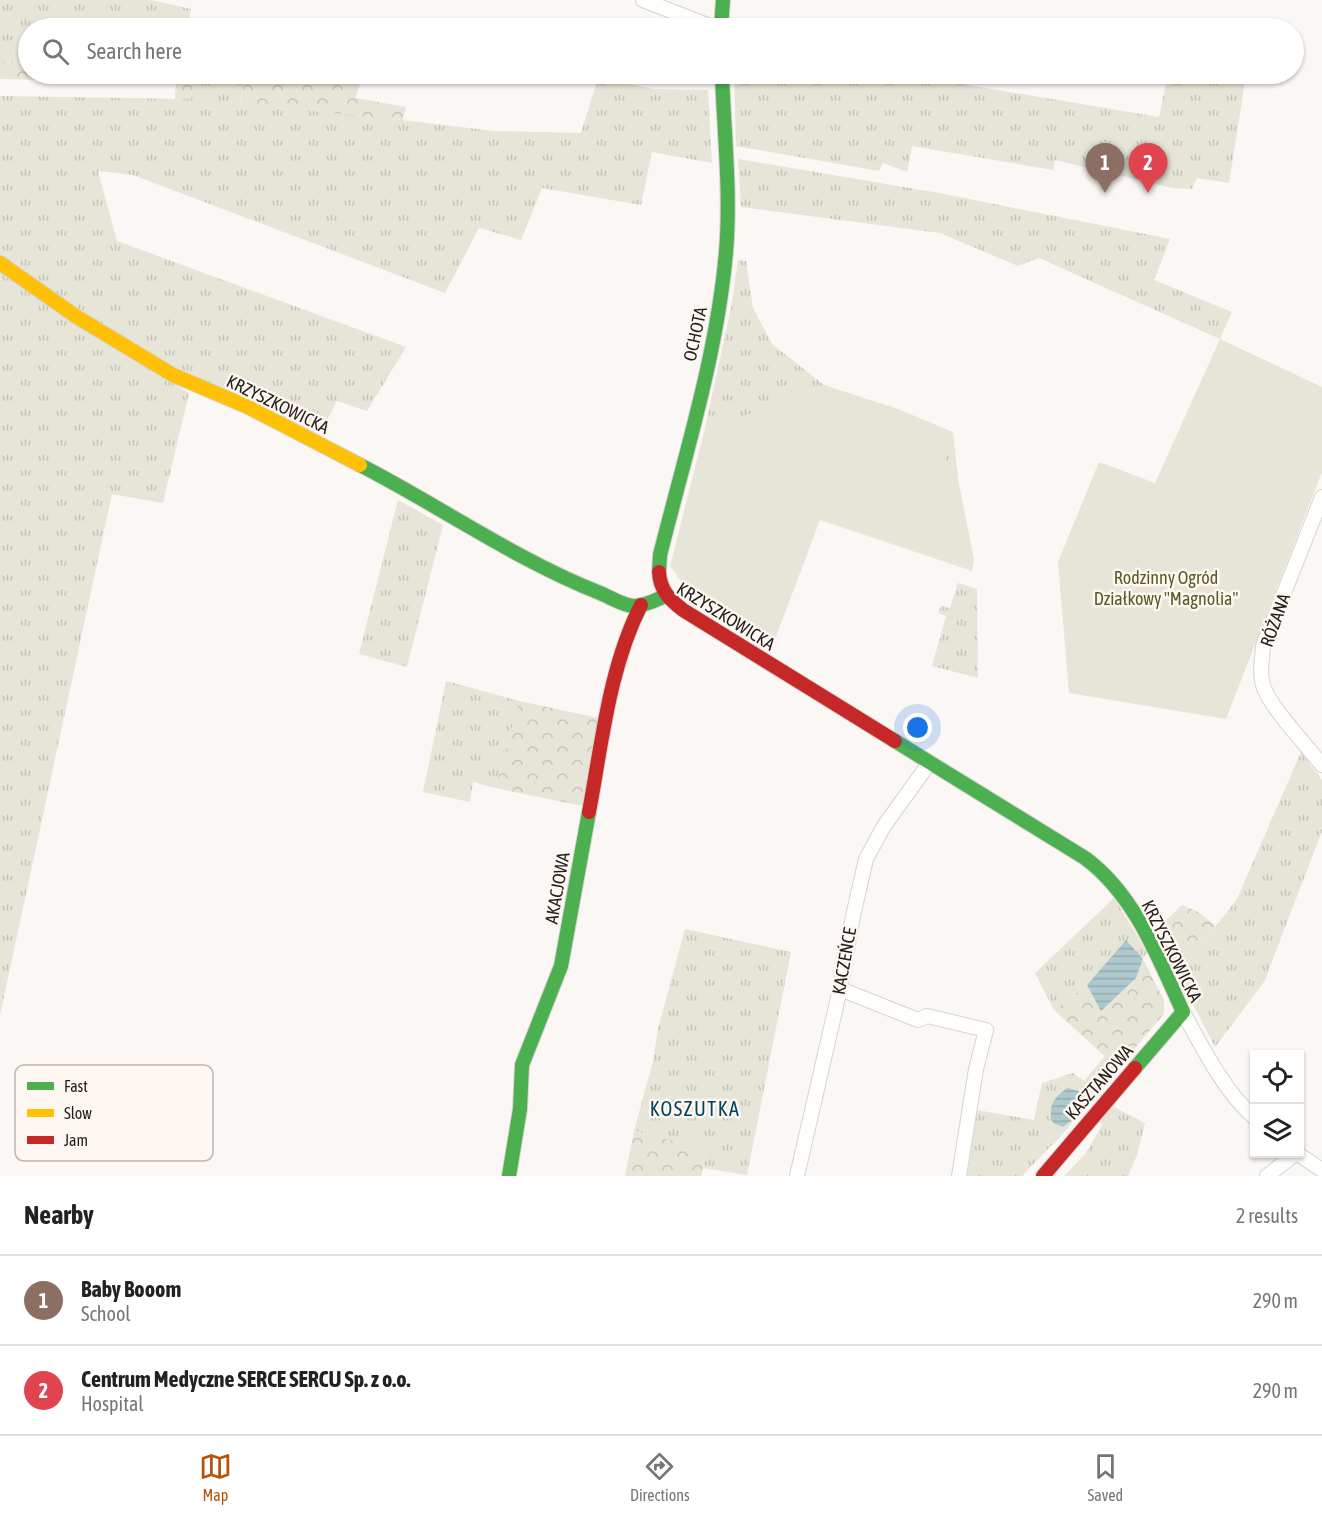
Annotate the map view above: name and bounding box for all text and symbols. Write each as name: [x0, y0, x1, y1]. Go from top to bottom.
search box: [18, 18, 1304, 84]
icon: search: [39, 35, 72, 68]
text: Search here: [87, 38, 182, 64]
pin: 1: [1086, 144, 1124, 193]
pin: 2: [1128, 144, 1168, 193]
street label: OCHOTA: [679, 305, 711, 363]
street label: KRZYSZKOWICKA: [223, 370, 333, 438]
park label: Rodzinny Ogród Działkowy "Magnolia": [1094, 567, 1238, 609]
street label: KRZYSZKOWICKA: [673, 578, 779, 655]
street label: RÓŻANA: [1256, 590, 1294, 650]
your location: [903, 713, 932, 742]
street label: AKACJOWA: [540, 850, 574, 925]
street label: KRZYSZKOWICKA: [1137, 897, 1207, 1006]
street label: KACZEŃCE: [828, 925, 860, 996]
street label: KASZTANOWA: [1061, 1040, 1137, 1124]
map controls: [1250, 1050, 1304, 1158]
button: locate: [1250, 1050, 1304, 1104]
legend: [15, 1065, 213, 1161]
text: Fast: [64, 1077, 88, 1095]
district label: KOSZUTKA: [650, 1097, 740, 1120]
text: Slow: [64, 1104, 92, 1122]
button: layers: [1250, 1104, 1304, 1158]
text: Jam: [64, 1131, 88, 1149]
text: Nearby: [24, 1200, 94, 1230]
text: 2 results: [1236, 1204, 1298, 1227]
text: Baby Booom: [81, 1276, 181, 1302]
text: 1: [39, 1289, 48, 1312]
text: 290 m: [1253, 1289, 1298, 1312]
text: School: [81, 1302, 131, 1325]
text: Centrum Medyczne SERCE SERCU Sp. z o.o.: [81, 1366, 411, 1392]
text: 2: [39, 1379, 48, 1402]
text: 290 m: [1253, 1379, 1298, 1402]
text: Hospital: [81, 1392, 144, 1415]
tab: Map: [199, 1450, 232, 1504]
tab: Directions: [630, 1450, 690, 1504]
tab: Saved: [1088, 1450, 1123, 1504]

